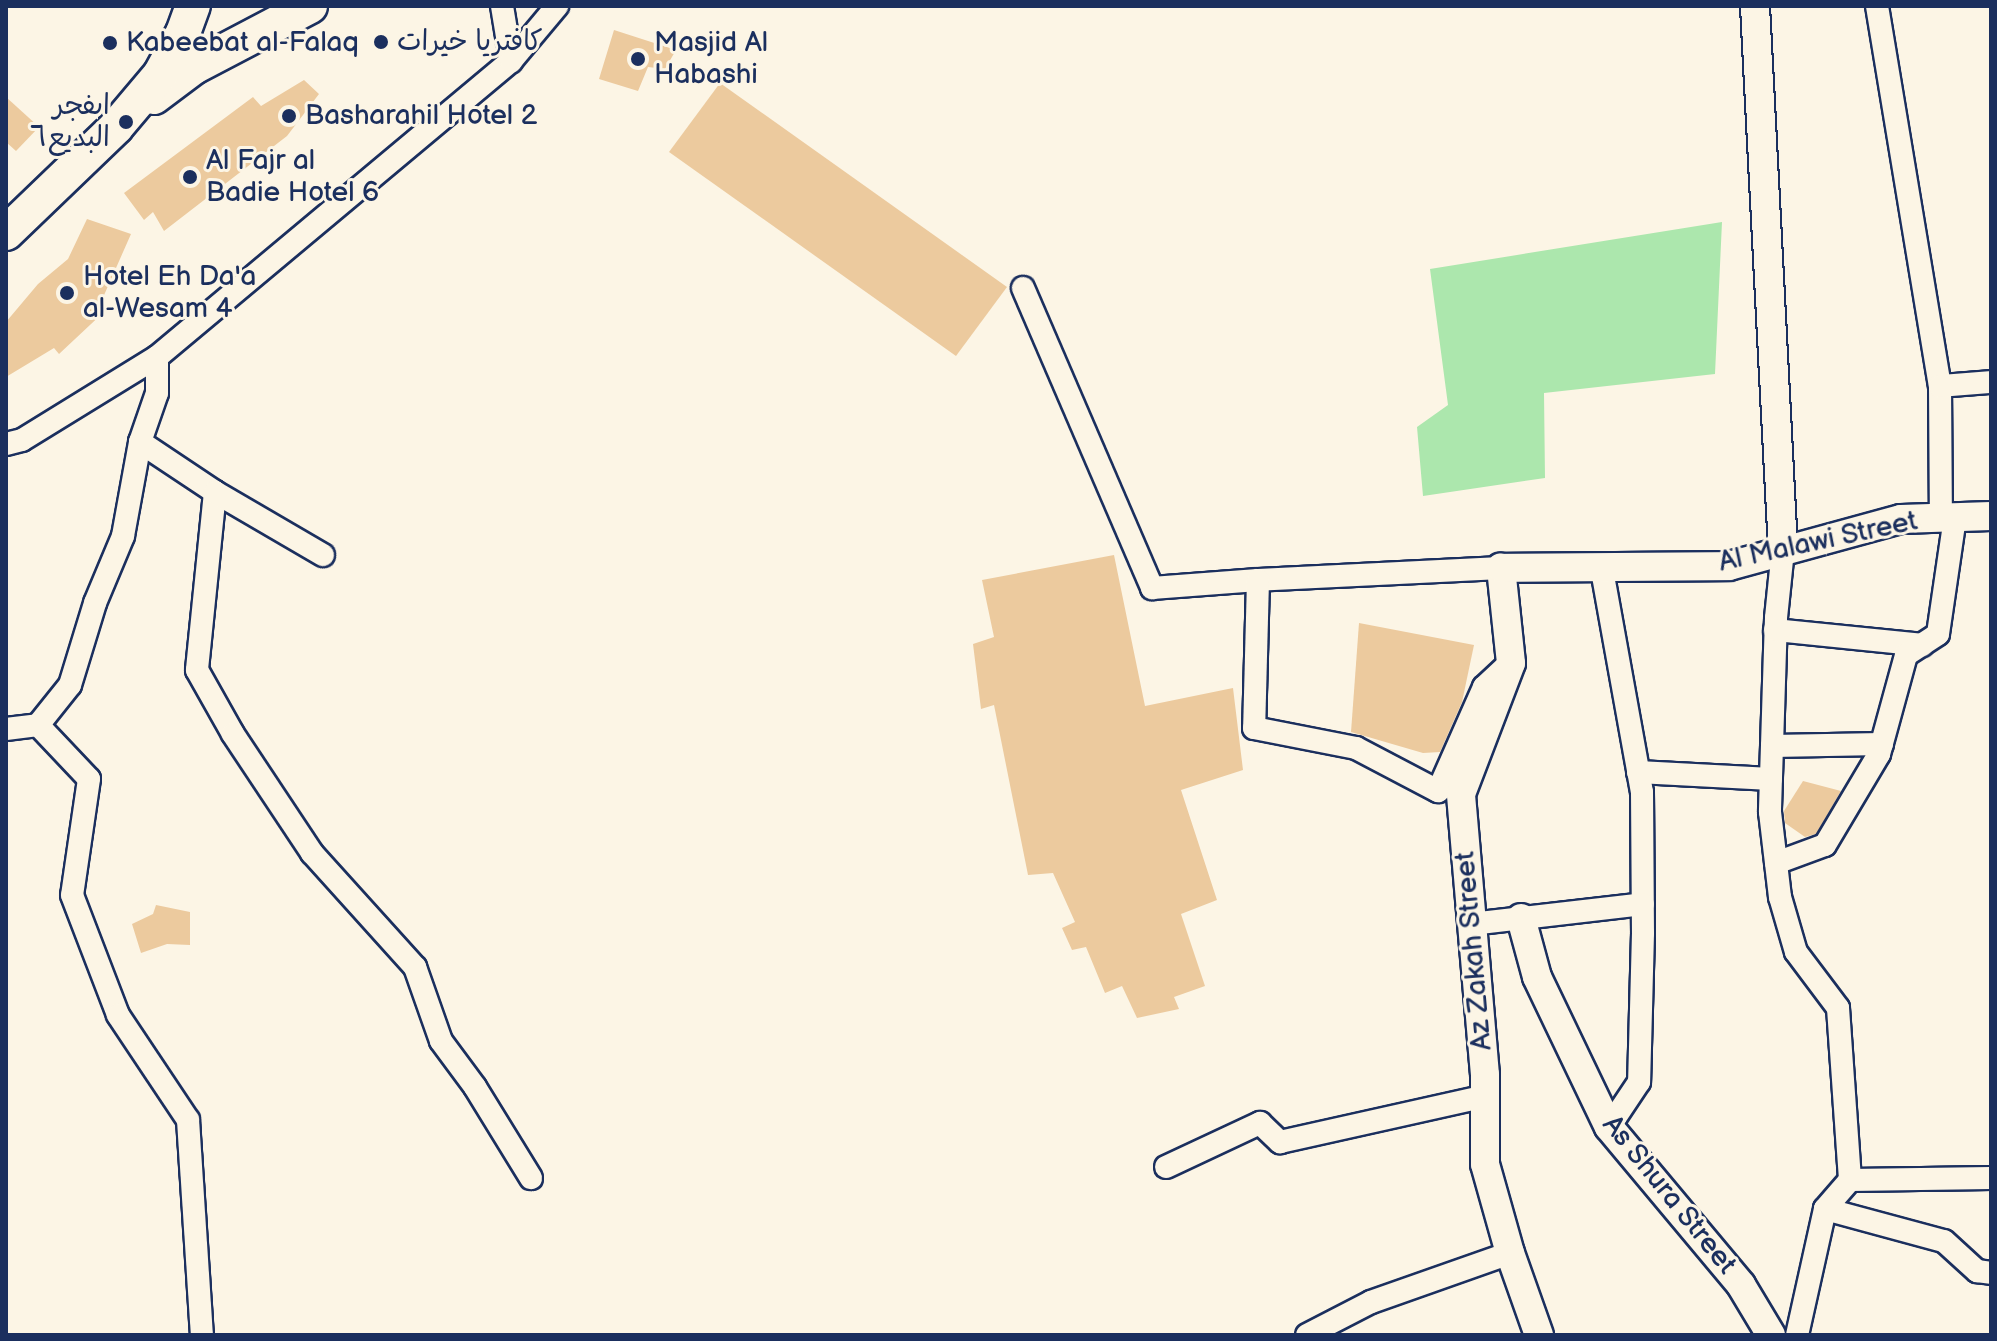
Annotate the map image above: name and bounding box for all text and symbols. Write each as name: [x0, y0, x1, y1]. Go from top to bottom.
place label: كافتريا خيرات: [397, 25, 543, 59]
place label: Kabeebat al-Falaq: [126, 26, 359, 60]
place label: Masjid Al Habashi: [654, 26, 768, 92]
marker: كافتريا خيرات: [372, 33, 390, 51]
marker: Kabeebat al-Falaq: [101, 34, 119, 52]
marker: Masjid Al Habashi: [629, 50, 647, 68]
place label: اىفجر البديع٦: [31, 89, 110, 155]
place label: Basharahil Hotel 2: [305, 99, 537, 133]
marker: Basharahil Hotel 2: [280, 107, 298, 125]
marker: اىفجر البديع٦: [117, 113, 135, 131]
place label: Al Fajr al Badie Hotel 6: [206, 144, 379, 210]
marker: Al Fajr al Badie Hotel 6: [181, 168, 199, 186]
place label: Hotel Eh Da'a al-Wesam 4: [83, 260, 256, 326]
marker: Hotel Eh Da'a al-Wesam 4: [58, 284, 76, 302]
street label: Al Malawi Street: [1715, 505, 1921, 579]
street label: Az Zakah Street: [1449, 850, 1499, 1052]
street label: As Shura Street: [1595, 1109, 1743, 1281]

